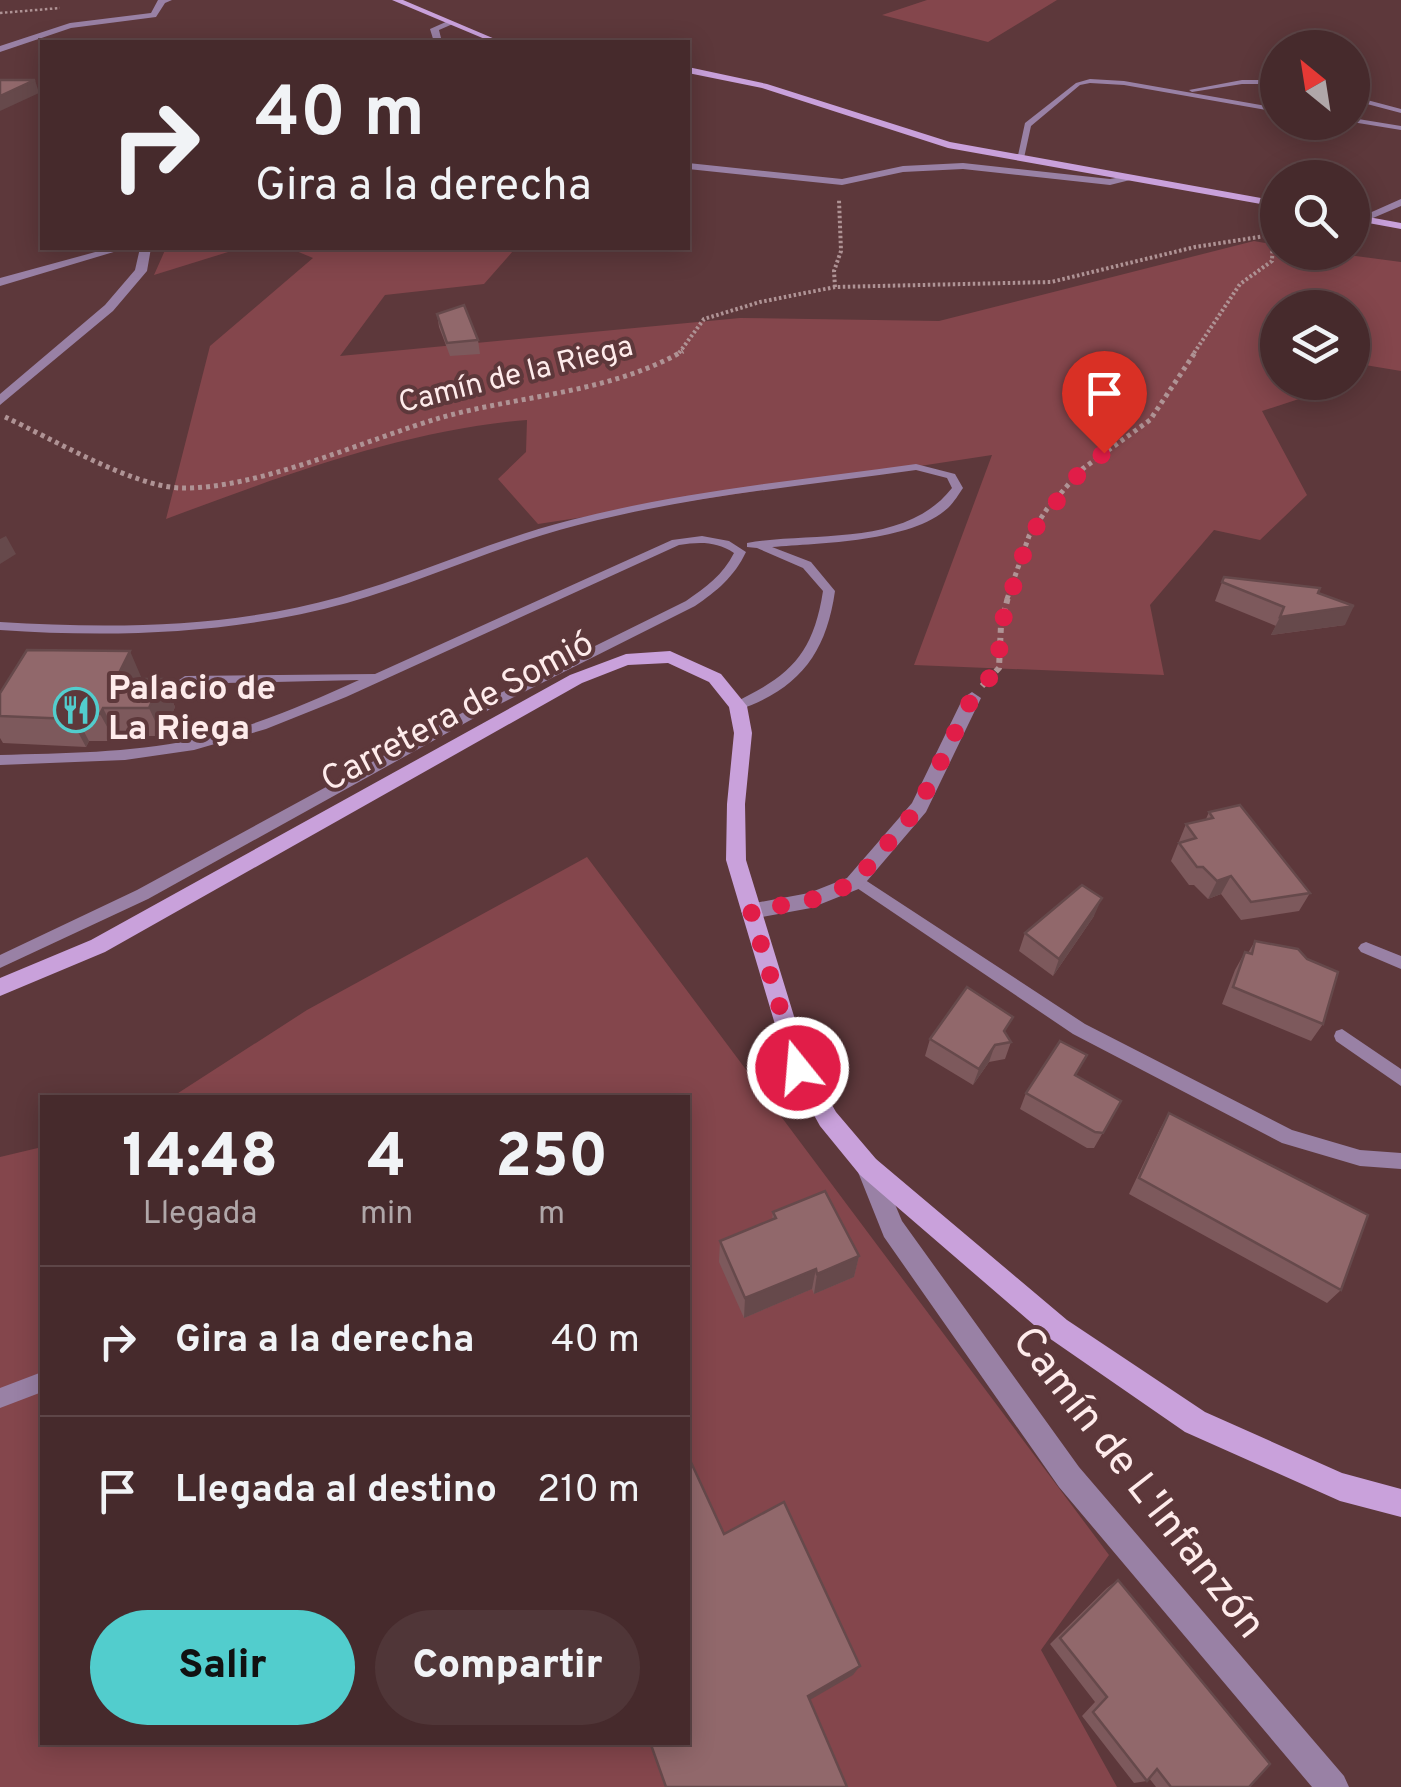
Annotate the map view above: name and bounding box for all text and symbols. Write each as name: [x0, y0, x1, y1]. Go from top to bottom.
north arrow: [1260, 30, 1370, 140]
map controls: [1260, 30, 1370, 400]
text: 40 m: [255, 72, 425, 161]
icon: right: [90, 80, 220, 210]
text: Gira a la derecha: [255, 159, 592, 216]
button: search: [1260, 160, 1370, 270]
button: layers: [1260, 290, 1370, 400]
street label: Camín de la Riega: [395, 329, 637, 423]
pin: [1062, 351, 1147, 454]
icon: arrive: [1077, 366, 1132, 421]
street label: Carretera de Somió: [314, 623, 602, 803]
place label: Palacio de La Riega: [108, 668, 276, 752]
restaurant icon: Palacio de La Riega: [53, 687, 99, 733]
position arrow: [746, 1016, 850, 1120]
text: 14:48: [122, 1122, 278, 1198]
text: 4: [367, 1122, 406, 1198]
text: 250: [495, 1122, 608, 1198]
text: Llegada: [143, 1195, 257, 1235]
text: min: [360, 1195, 413, 1235]
text: m: [538, 1195, 565, 1235]
icon: right: [90, 1314, 145, 1369]
text: Gira a la derecha: [175, 1317, 474, 1366]
text: 40 m: [551, 1317, 640, 1366]
street label: Camín de L'Infanzón: [999, 1317, 1275, 1651]
icon: arrive: [90, 1464, 145, 1519]
text: Llegada al destino: [175, 1467, 497, 1516]
text: 210 m: [537, 1467, 640, 1516]
button: Salir: [90, 1610, 355, 1725]
button: Compartir: [375, 1610, 640, 1725]

